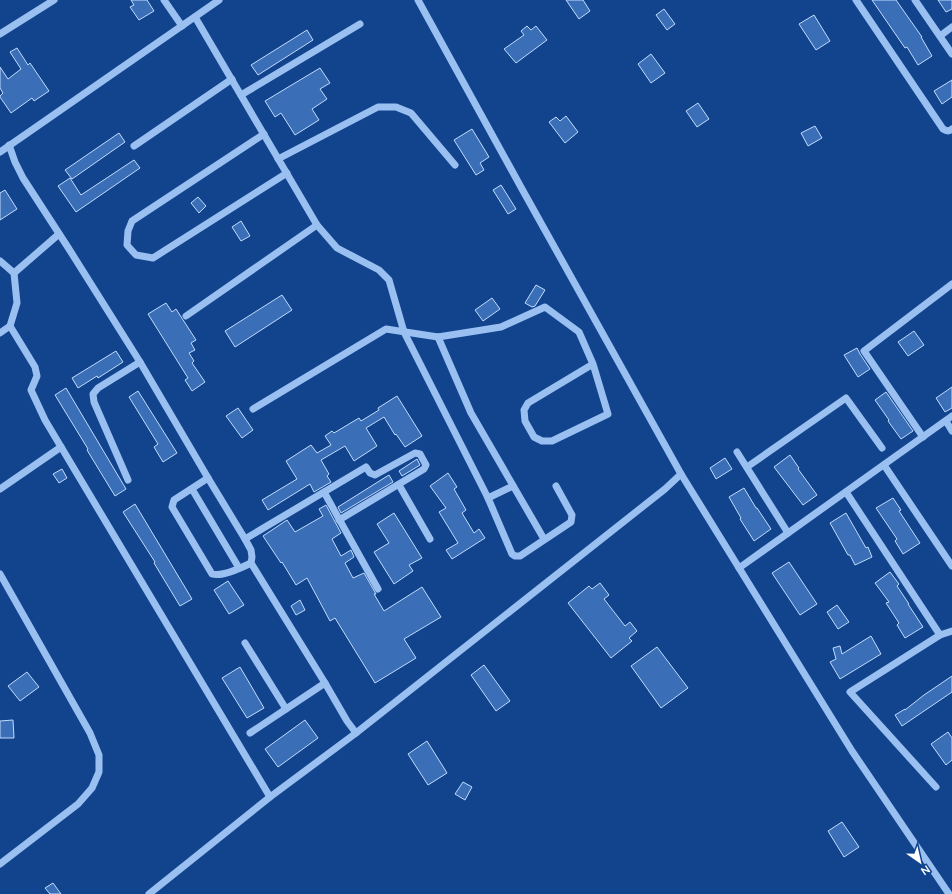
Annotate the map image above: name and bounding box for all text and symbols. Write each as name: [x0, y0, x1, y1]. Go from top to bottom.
north arrow: [900, 842, 940, 882]
text: N: [918, 861, 933, 878]

